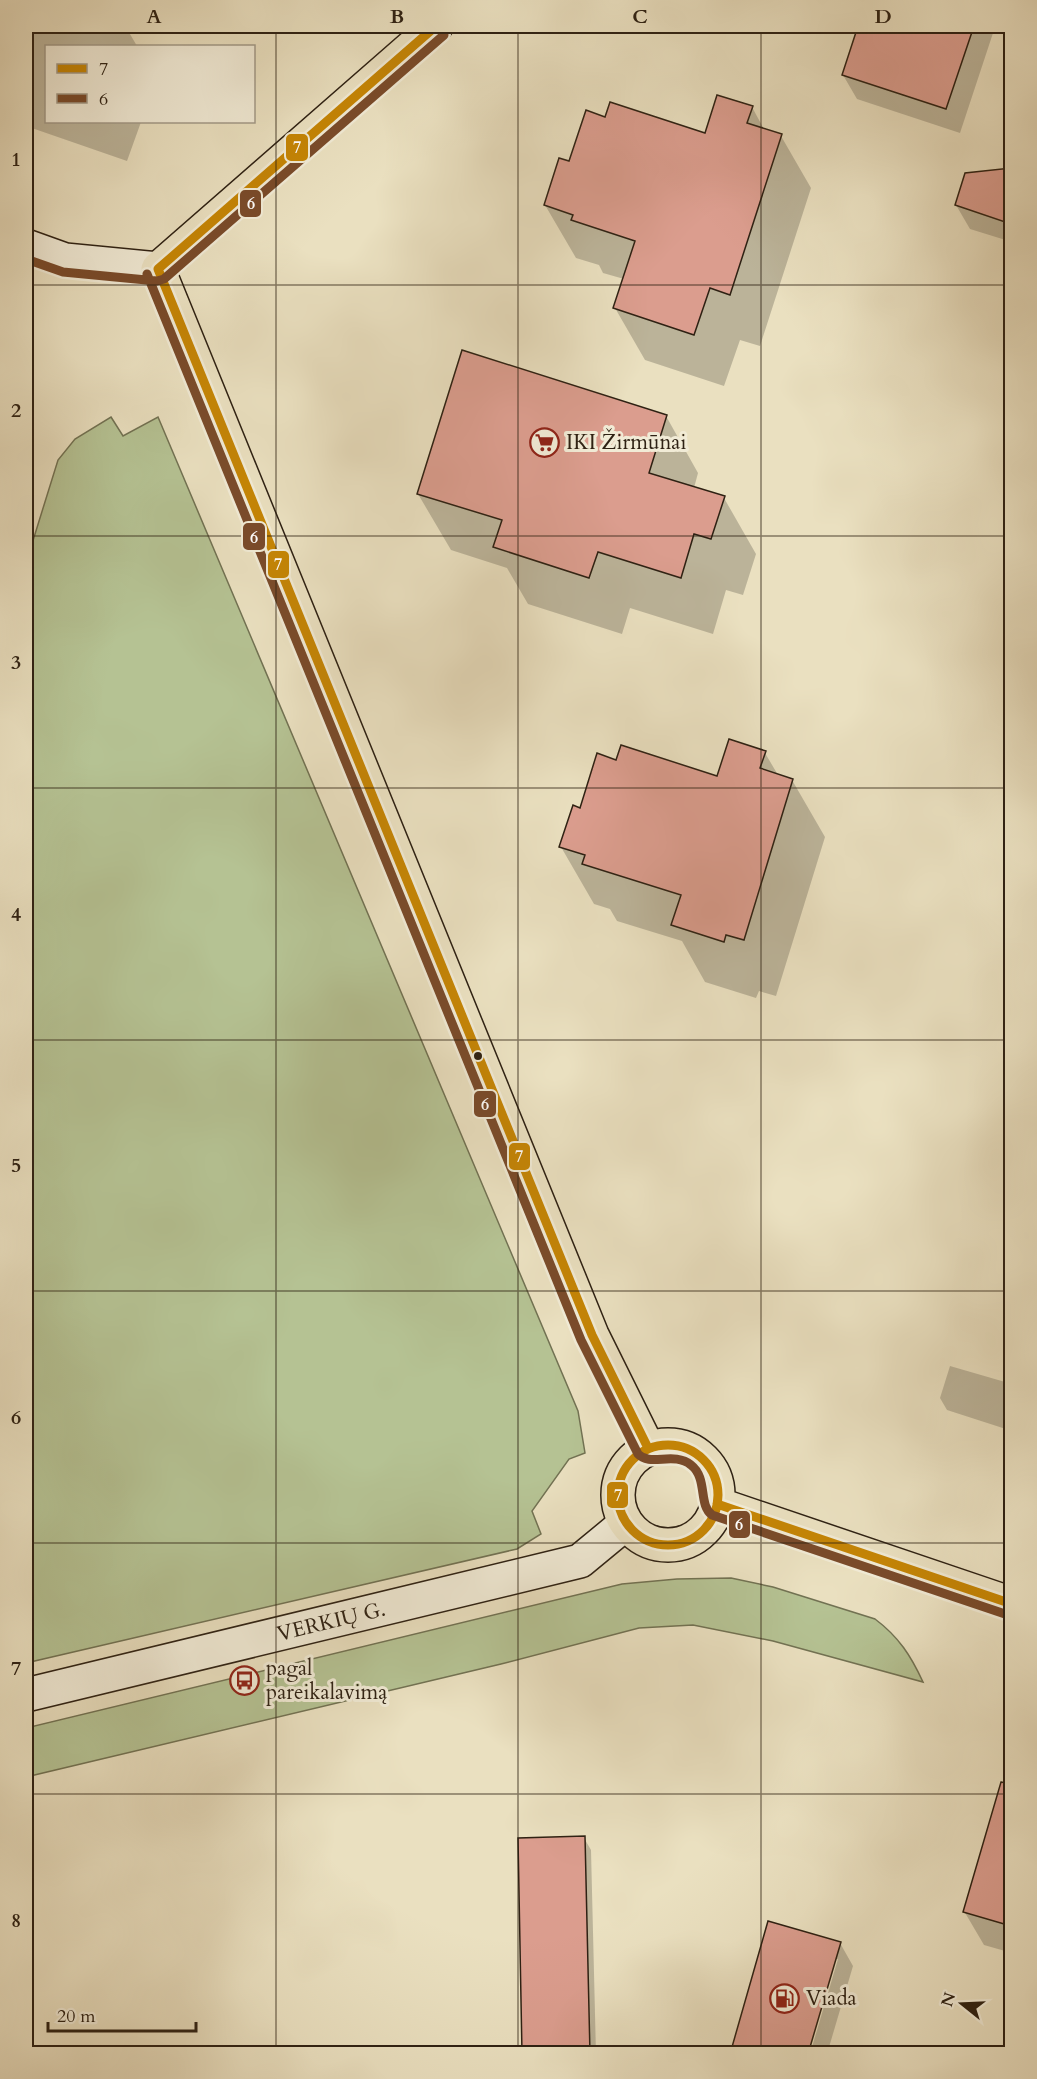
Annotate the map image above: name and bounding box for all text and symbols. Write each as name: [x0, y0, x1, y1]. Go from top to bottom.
text: A: [146, 3, 162, 30]
text: B: [390, 3, 404, 30]
text: C: [632, 3, 648, 30]
text: D: [874, 3, 892, 30]
legend: [45, 45, 255, 123]
text: 7: [99, 57, 108, 82]
text: 6: [99, 87, 108, 112]
line badge: 7: [285, 133, 309, 162]
text: 7: [293, 137, 301, 159]
text: 1: [11, 146, 21, 173]
line badge: 6: [239, 189, 262, 218]
text: 6: [247, 193, 255, 215]
text: 2: [11, 397, 21, 424]
supermarket icon: IKI Žirmūnai: [529, 426, 561, 458]
place label: IKI Žirmūnai: [566, 427, 686, 457]
line badge: 6: [242, 522, 266, 551]
text: 6: [250, 527, 258, 549]
line badge: 7: [267, 550, 290, 579]
text: 7: [274, 554, 282, 576]
text: 3: [11, 649, 21, 676]
text: 4: [11, 901, 21, 928]
unlabelled marker: [472, 1050, 484, 1062]
line badge: 6: [473, 1090, 497, 1118]
text: 6: [481, 1094, 489, 1116]
line badge: 7: [508, 1142, 531, 1171]
text: 7: [515, 1146, 523, 1168]
text: 5: [11, 1152, 21, 1179]
text: 6: [11, 1404, 21, 1431]
line badge: 7: [606, 1481, 629, 1509]
text: 7: [614, 1485, 622, 1507]
line badge: 6: [728, 1510, 751, 1539]
text: 6: [735, 1514, 743, 1536]
street label: VERKIŲ G.: [274, 1594, 388, 1648]
place label: pagal pareikalavimą: [266, 1654, 387, 1707]
text: 7: [11, 1655, 21, 1682]
bus stop icon: pagal pareikalavimą: [229, 1664, 261, 1696]
text: 8: [11, 1907, 21, 1934]
north arrow: [932, 1974, 992, 2034]
fuel station icon: Viada: [769, 1982, 801, 2014]
place label: Viada: [806, 1984, 857, 2013]
text: N: [936, 1990, 961, 2010]
scale bar: [48, 1995, 196, 2033]
text: 20 m: [57, 2004, 96, 2029]

